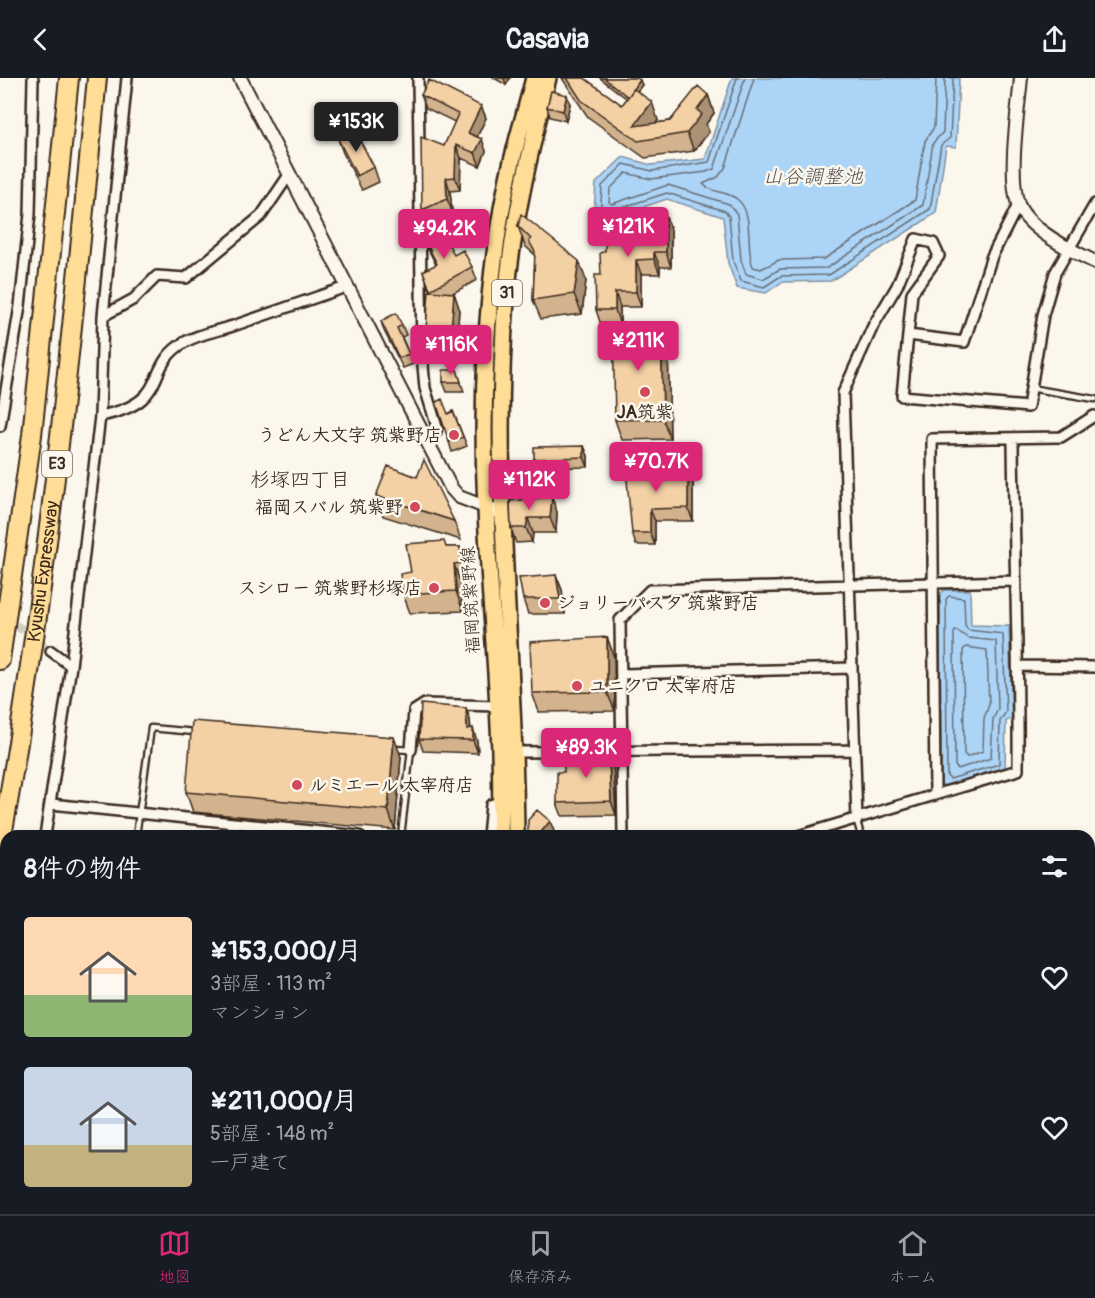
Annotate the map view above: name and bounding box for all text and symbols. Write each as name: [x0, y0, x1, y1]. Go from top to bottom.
icon: back: [24, 23, 57, 56]
text: Casavia: [506, 23, 589, 56]
icon: share: [1038, 23, 1071, 56]
pin: ¥153K: [314, 102, 398, 153]
text: ¥153K: [328, 109, 384, 134]
water label: 山谷調整池: [763, 164, 864, 189]
pin: ¥121K: [586, 207, 670, 258]
pin: ¥94.2K: [395, 209, 493, 260]
text: ¥121K: [602, 214, 654, 239]
text: ¥94.2K: [412, 216, 476, 241]
road number: 31: [492, 280, 522, 306]
pin: ¥211K: [596, 321, 680, 372]
pin: ¥116K: [409, 325, 493, 376]
text: ¥211K: [612, 328, 664, 353]
text: ¥116K: [424, 332, 478, 357]
marker: JA筑紫: [638, 385, 652, 399]
place label: JA筑紫: [617, 401, 673, 424]
place label: うどん大文字 筑紫野店: [257, 424, 442, 447]
marker: うどん大文字 筑紫野店: [447, 428, 461, 442]
pin: ¥70.7K: [607, 442, 705, 493]
text: ¥70.7K: [623, 449, 689, 474]
road number: E3: [42, 451, 72, 477]
pin: ¥112K: [487, 460, 571, 511]
district label: 杉塚四丁目: [250, 467, 350, 492]
text: ¥112K: [503, 467, 555, 492]
place label: 福岡スバル 筑紫野: [255, 496, 403, 519]
street label: Kyushu Expressway: [22, 499, 64, 644]
marker: 福岡スバル 筑紫野: [408, 500, 422, 514]
street label: 福岡筑紫野線: [457, 545, 485, 655]
place label: スシロー 筑紫野杉塚店: [238, 577, 422, 600]
marker: スシロー 筑紫野杉塚店: [427, 581, 441, 595]
place label: ジョリーパスタ 筑紫野店: [557, 592, 759, 615]
marker: ジョリーパスタ 筑紫野店: [538, 596, 552, 610]
place label: ユニクロ 太宰府店: [589, 675, 737, 698]
marker: ユニクロ 太宰府店: [570, 679, 584, 693]
pin: ¥89.3K: [537, 728, 635, 779]
text: ¥89.3K: [555, 735, 617, 760]
place label: ルミエール 太宰府店: [309, 774, 474, 797]
marker: ルミエール 太宰府店: [290, 778, 304, 792]
icon: filters: [1038, 850, 1071, 883]
text: 8件の物件: [24, 853, 141, 885]
text: ¥153,000/月: [210, 935, 362, 967]
icon: home: [72, 941, 144, 1013]
icon: heart: [1038, 961, 1071, 994]
text: 3部屋 · 113 m²: [210, 971, 332, 996]
text: マンション: [210, 1000, 309, 1025]
text: ¥211,000/月: [210, 1085, 358, 1117]
icon: home: [72, 1091, 144, 1163]
icon: heart: [1038, 1111, 1071, 1144]
text: 5部屋 · 148 m²: [210, 1121, 334, 1146]
text: 一戸建て: [210, 1150, 290, 1175]
tab: 地図: [158, 1227, 191, 1287]
tab: 保存済み: [508, 1227, 572, 1287]
tab: ホーム: [889, 1227, 937, 1287]

